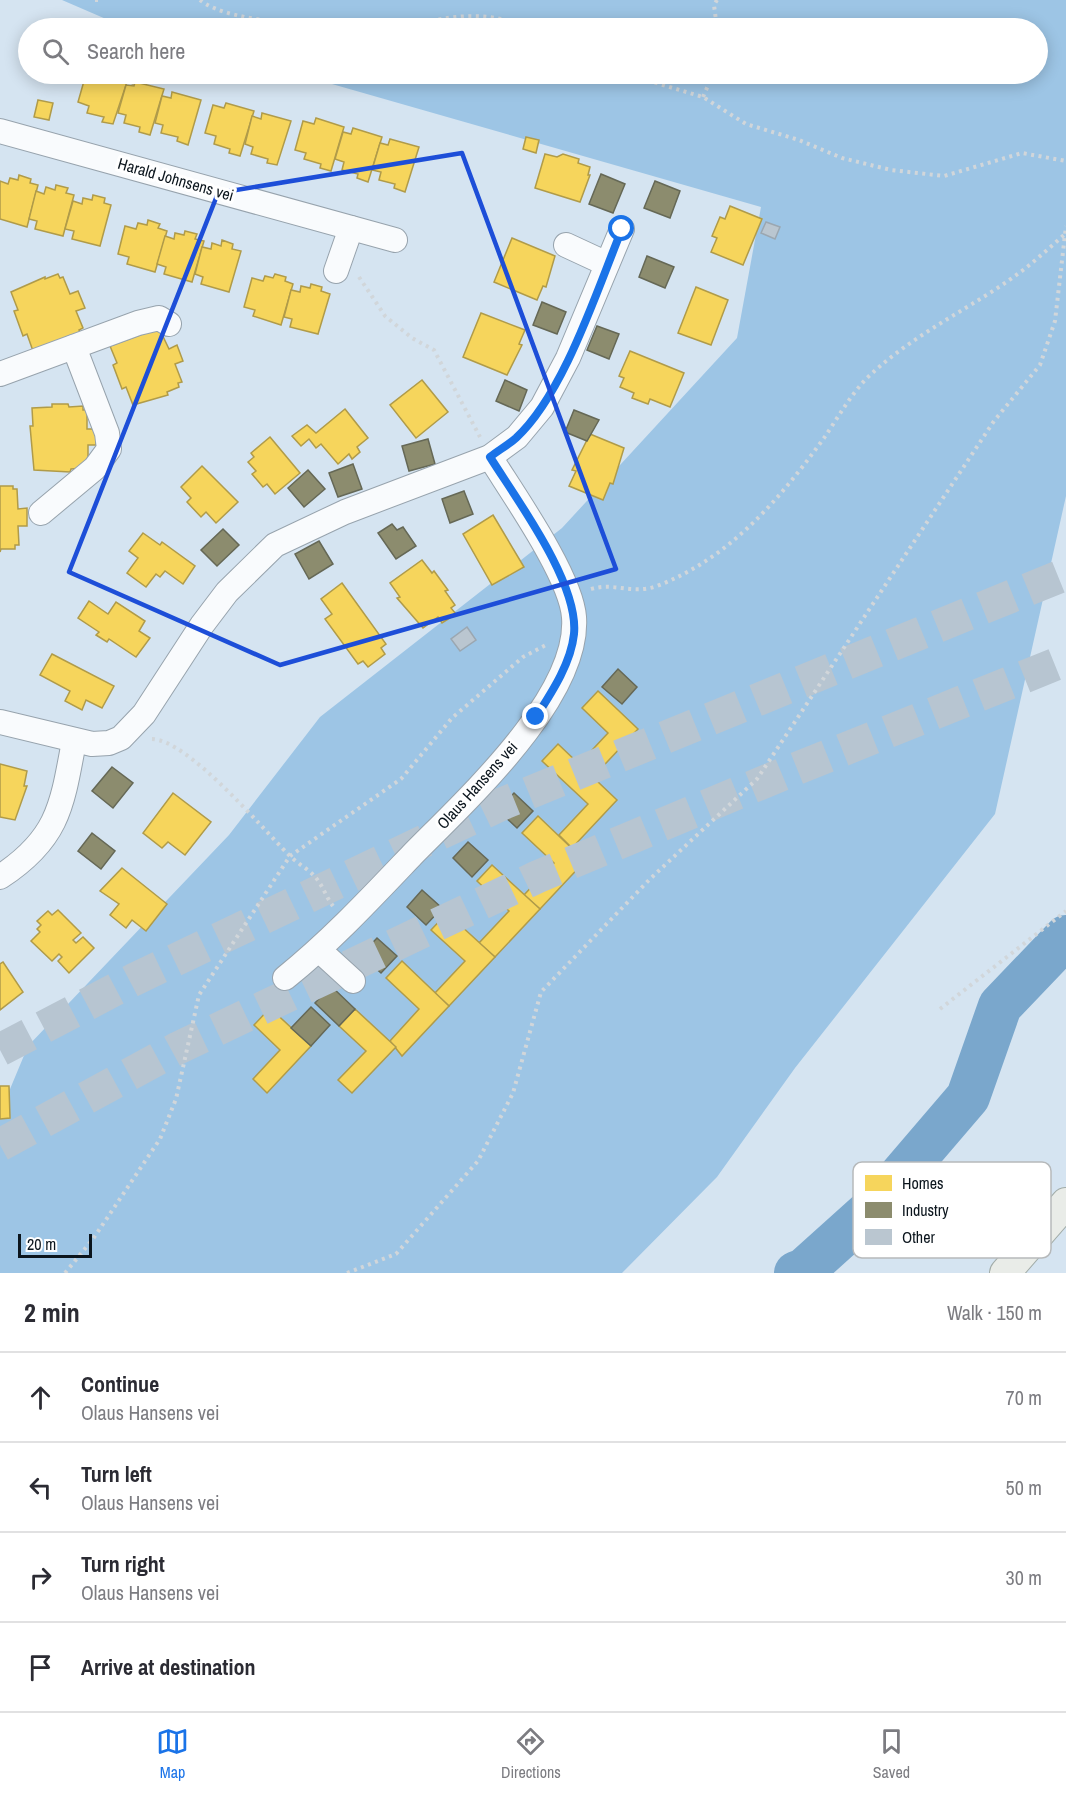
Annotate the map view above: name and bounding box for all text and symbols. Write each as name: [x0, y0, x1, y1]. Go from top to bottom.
search box: [18, 18, 1048, 84]
icon: search: [39, 35, 72, 68]
text: Search here: [87, 36, 185, 66]
street label: Harald Johnsens vei: [115, 152, 237, 206]
route start: [608, 215, 634, 241]
route end: [522, 703, 548, 729]
street label: Olaus Hansens vei: [432, 736, 522, 834]
legend: [853, 1162, 1051, 1258]
text: Homes: [902, 1172, 944, 1194]
text: Industry: [902, 1199, 949, 1221]
text: Other: [902, 1226, 935, 1248]
scale bar: [18, 1231, 92, 1258]
text: 20 m: [27, 1233, 56, 1255]
text: 2 min: [24, 1295, 80, 1330]
text: Walk · 150 m: [947, 1299, 1042, 1326]
text: Continue: [81, 1369, 159, 1399]
icon: ahead: [24, 1381, 57, 1414]
text: 70 m: [1006, 1384, 1042, 1411]
text: Olaus Hansens vei: [81, 1399, 220, 1426]
text: Turn left: [81, 1459, 152, 1489]
icon: left: [24, 1471, 57, 1504]
text: 50 m: [1006, 1474, 1042, 1501]
text: Olaus Hansens vei: [81, 1489, 220, 1516]
text: Turn right: [81, 1549, 165, 1579]
icon: right: [24, 1561, 57, 1594]
text: 30 m: [1006, 1564, 1042, 1591]
text: Olaus Hansens vei: [81, 1579, 220, 1606]
icon: arrive: [24, 1651, 57, 1684]
text: Arrive at destination: [81, 1652, 255, 1682]
tab: Map: [156, 1725, 189, 1783]
tab: Directions: [501, 1725, 561, 1783]
tab: Saved: [873, 1725, 910, 1783]

